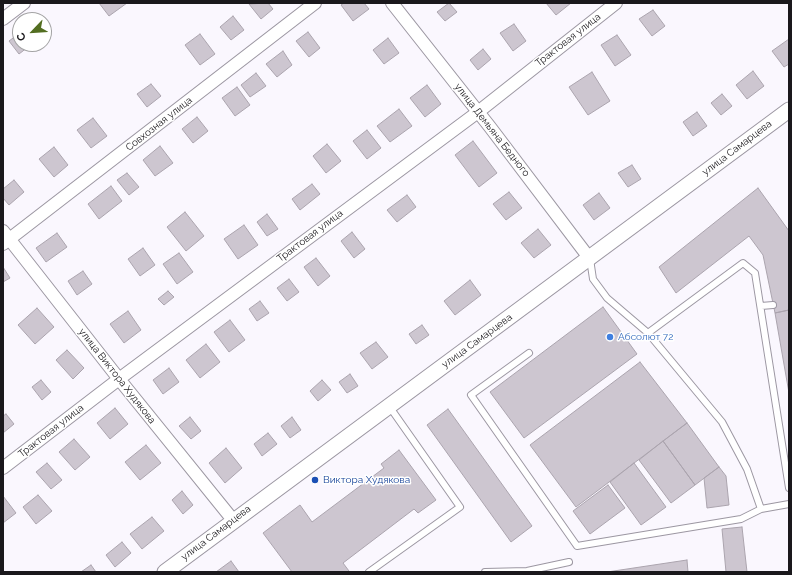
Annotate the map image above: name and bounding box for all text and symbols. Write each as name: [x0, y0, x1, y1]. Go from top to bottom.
street label: Трактовая улица: [533, 11, 603, 69]
north arrow: [12, 12, 52, 52]
text: С: [14, 31, 29, 43]
street label: улица Демьяна Бедного: [452, 81, 532, 179]
street label: Совхозная улица: [123, 94, 195, 154]
street label: улица Самарцева: [700, 118, 774, 178]
street label: Трактовая улица: [275, 207, 345, 265]
street label: улица Самарцева: [439, 311, 515, 371]
street label: улица Виктора Худякова: [76, 326, 158, 426]
place label: Абсолют 72: [618, 331, 673, 343]
marker: Абсолют 72: [605, 332, 615, 342]
street label: Трактовая улица: [16, 402, 86, 460]
place label: Виктора Худякова: [323, 474, 410, 486]
marker: Виктора Худякова: [310, 475, 320, 485]
street label: улица Самарцева: [179, 503, 253, 563]

